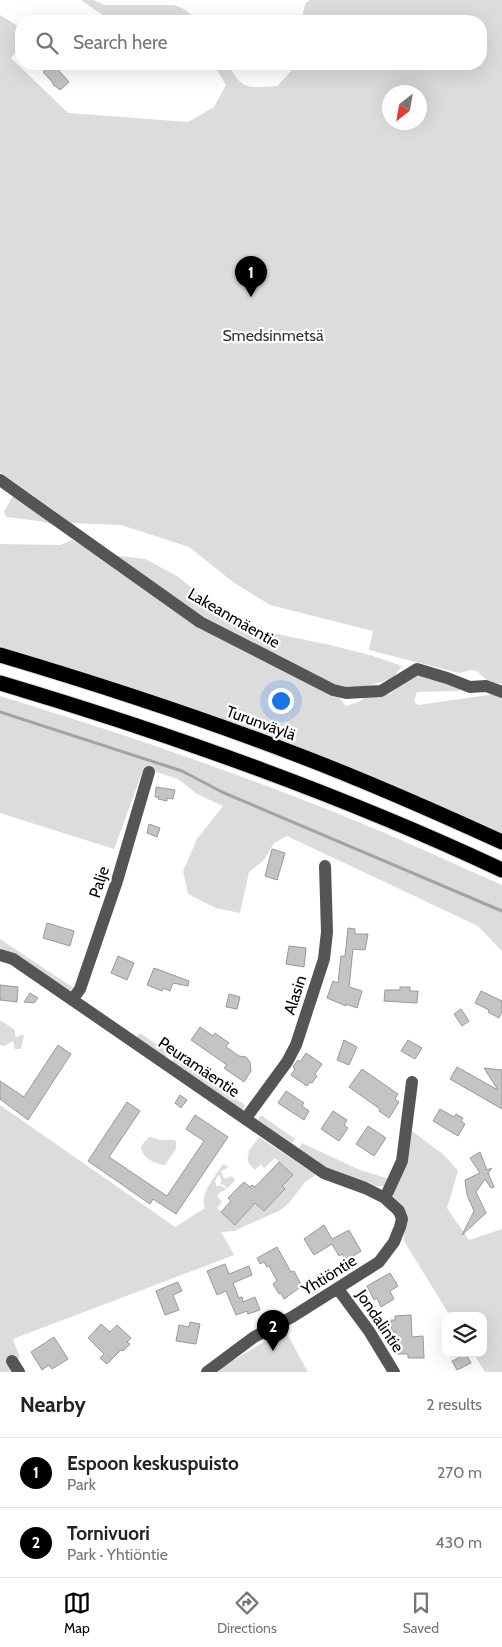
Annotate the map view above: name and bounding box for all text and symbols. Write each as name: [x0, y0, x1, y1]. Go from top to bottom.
search box: [15, 15, 487, 70]
icon: search: [33, 29, 61, 57]
text: Search here: [73, 31, 167, 54]
north arrow: [382, 85, 427, 130]
pin: 1: [235, 256, 267, 297]
park label: Smedsinmetsä: [222, 326, 324, 345]
street label: Lakeanmäentie: [185, 584, 283, 652]
your location: [268, 688, 294, 714]
street label: Turunväylä: [224, 702, 299, 744]
street label: Palje: [85, 864, 113, 900]
street label: Alasin: [280, 973, 310, 1017]
street label: Peuramäentie: [155, 1033, 243, 1101]
street label: Yhtiöntie: [297, 1251, 360, 1300]
street label: Jondalintie: [352, 1285, 408, 1356]
pin: 2: [257, 1310, 289, 1351]
map controls: [442, 1312, 487, 1357]
button: layers: [442, 1312, 487, 1357]
text: Nearby: [20, 1392, 86, 1417]
text: 2 results: [426, 1395, 482, 1414]
text: Espoon keskuspuisto: [67, 1452, 239, 1475]
text: 1: [33, 1463, 39, 1482]
text: 270 m: [437, 1463, 482, 1482]
text: Park: [67, 1475, 96, 1494]
text: Tornivuori: [67, 1522, 150, 1545]
text: 2: [32, 1533, 40, 1552]
text: 430 m: [435, 1533, 482, 1552]
text: Park · Yhtiöntie: [67, 1545, 168, 1564]
tab: Map: [63, 1589, 91, 1637]
tab: Directions: [217, 1589, 277, 1637]
tab: Saved: [403, 1589, 439, 1637]

